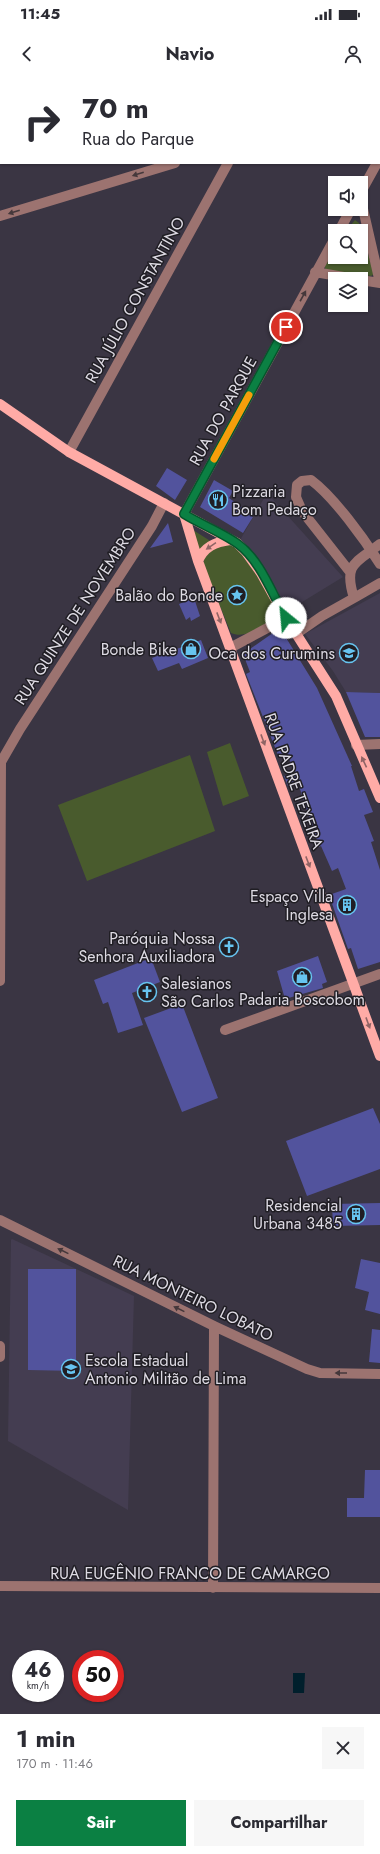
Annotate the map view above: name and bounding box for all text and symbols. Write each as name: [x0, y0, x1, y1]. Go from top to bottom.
text: 11:45: [20, 3, 60, 25]
text: Navio: [166, 41, 214, 67]
icon: back: [16, 43, 38, 65]
icon: person: [342, 43, 364, 65]
text: 70 m: [82, 88, 149, 129]
icon: right: [16, 96, 68, 148]
text: Rua do Parque: [82, 126, 194, 152]
one-way arrow: [132, 171, 144, 177]
map controls: [328, 176, 368, 312]
button: sound: [328, 176, 368, 216]
one-way arrow: [7, 209, 19, 215]
street label: RUA JÚLIO CONSTANTINO: [80, 213, 190, 387]
button: search: [328, 224, 368, 264]
button: layers: [328, 272, 368, 312]
one-way arrow: [299, 290, 306, 301]
pin: [269, 310, 303, 344]
icon: arrive: [275, 316, 297, 338]
street label: RUA DO PARQUE: [184, 352, 262, 470]
place label: Pizzaria Bom Pedaço: [232, 480, 317, 521]
restaurant icon: Pizzaria Bom Pedaço: [207, 489, 229, 511]
street label: RUA QUINZE DE NOVEMBRO: [9, 523, 141, 709]
one-way arrow: [206, 542, 216, 550]
place label: Balão do Bonde: [115, 584, 223, 607]
place icon: Balão do Bonde: [226, 584, 248, 606]
position arrow: [265, 597, 307, 639]
one-way arrow: [216, 612, 222, 624]
place label: Bonde Bike: [101, 638, 177, 661]
shop icon: Bonde Bike: [180, 638, 202, 660]
place label: Oca dos Curumins: [208, 642, 335, 665]
school or university icon: Oca dos Curumins: [338, 642, 360, 664]
street label: RUA PADRE TEXEIRA: [259, 710, 329, 853]
one-way arrow: [261, 734, 267, 746]
one-way arrow: [361, 757, 367, 768]
one-way arrow: [305, 856, 311, 868]
place label: Espaço Villa Inglesa: [250, 885, 333, 926]
building icon: Espaço Villa Inglesa: [336, 894, 358, 916]
place label: Paróquia Nossa Senhora Auxiliadora: [78, 927, 215, 968]
church icon: Paróquia Nossa Senhora Auxiliadora: [218, 936, 240, 958]
shop icon: Padaria Boscobom: [291, 966, 313, 988]
place label: Salesianos São Carlos: [161, 972, 234, 1013]
church icon: Salesianos São Carlos: [136, 981, 158, 1003]
place label: Padaria Boscobom: [239, 988, 365, 1011]
one-way arrow: [365, 1018, 371, 1030]
place label: Residencial Urbana 3485: [253, 1194, 342, 1235]
building icon: Residencial Urbana 3485: [345, 1203, 367, 1225]
one-way arrow: [57, 1248, 68, 1254]
street label: RUA MONTEIRO LOBATO: [109, 1249, 277, 1347]
one-way arrow: [173, 1306, 185, 1312]
place label: Escola Estadual Antonio Militão de Lima: [85, 1349, 246, 1390]
school or university icon: Escola Estadual Antonio Militão de Lima: [60, 1358, 82, 1380]
one-way arrow: [334, 1370, 347, 1376]
street label: RUA EUGÊNIO FRANCO DE CAMARGO: [50, 1562, 330, 1585]
speed limit sign: 50: [72, 1650, 124, 1702]
text: 46: [24, 1656, 52, 1685]
text: km/h: [27, 1678, 49, 1693]
text: 1 min: [16, 1721, 76, 1756]
button: close: [322, 1727, 364, 1769]
text: 170 m · 11:46: [16, 1754, 93, 1773]
button: Sair: [16, 1800, 186, 1846]
button: Compartilhar: [194, 1800, 364, 1846]

